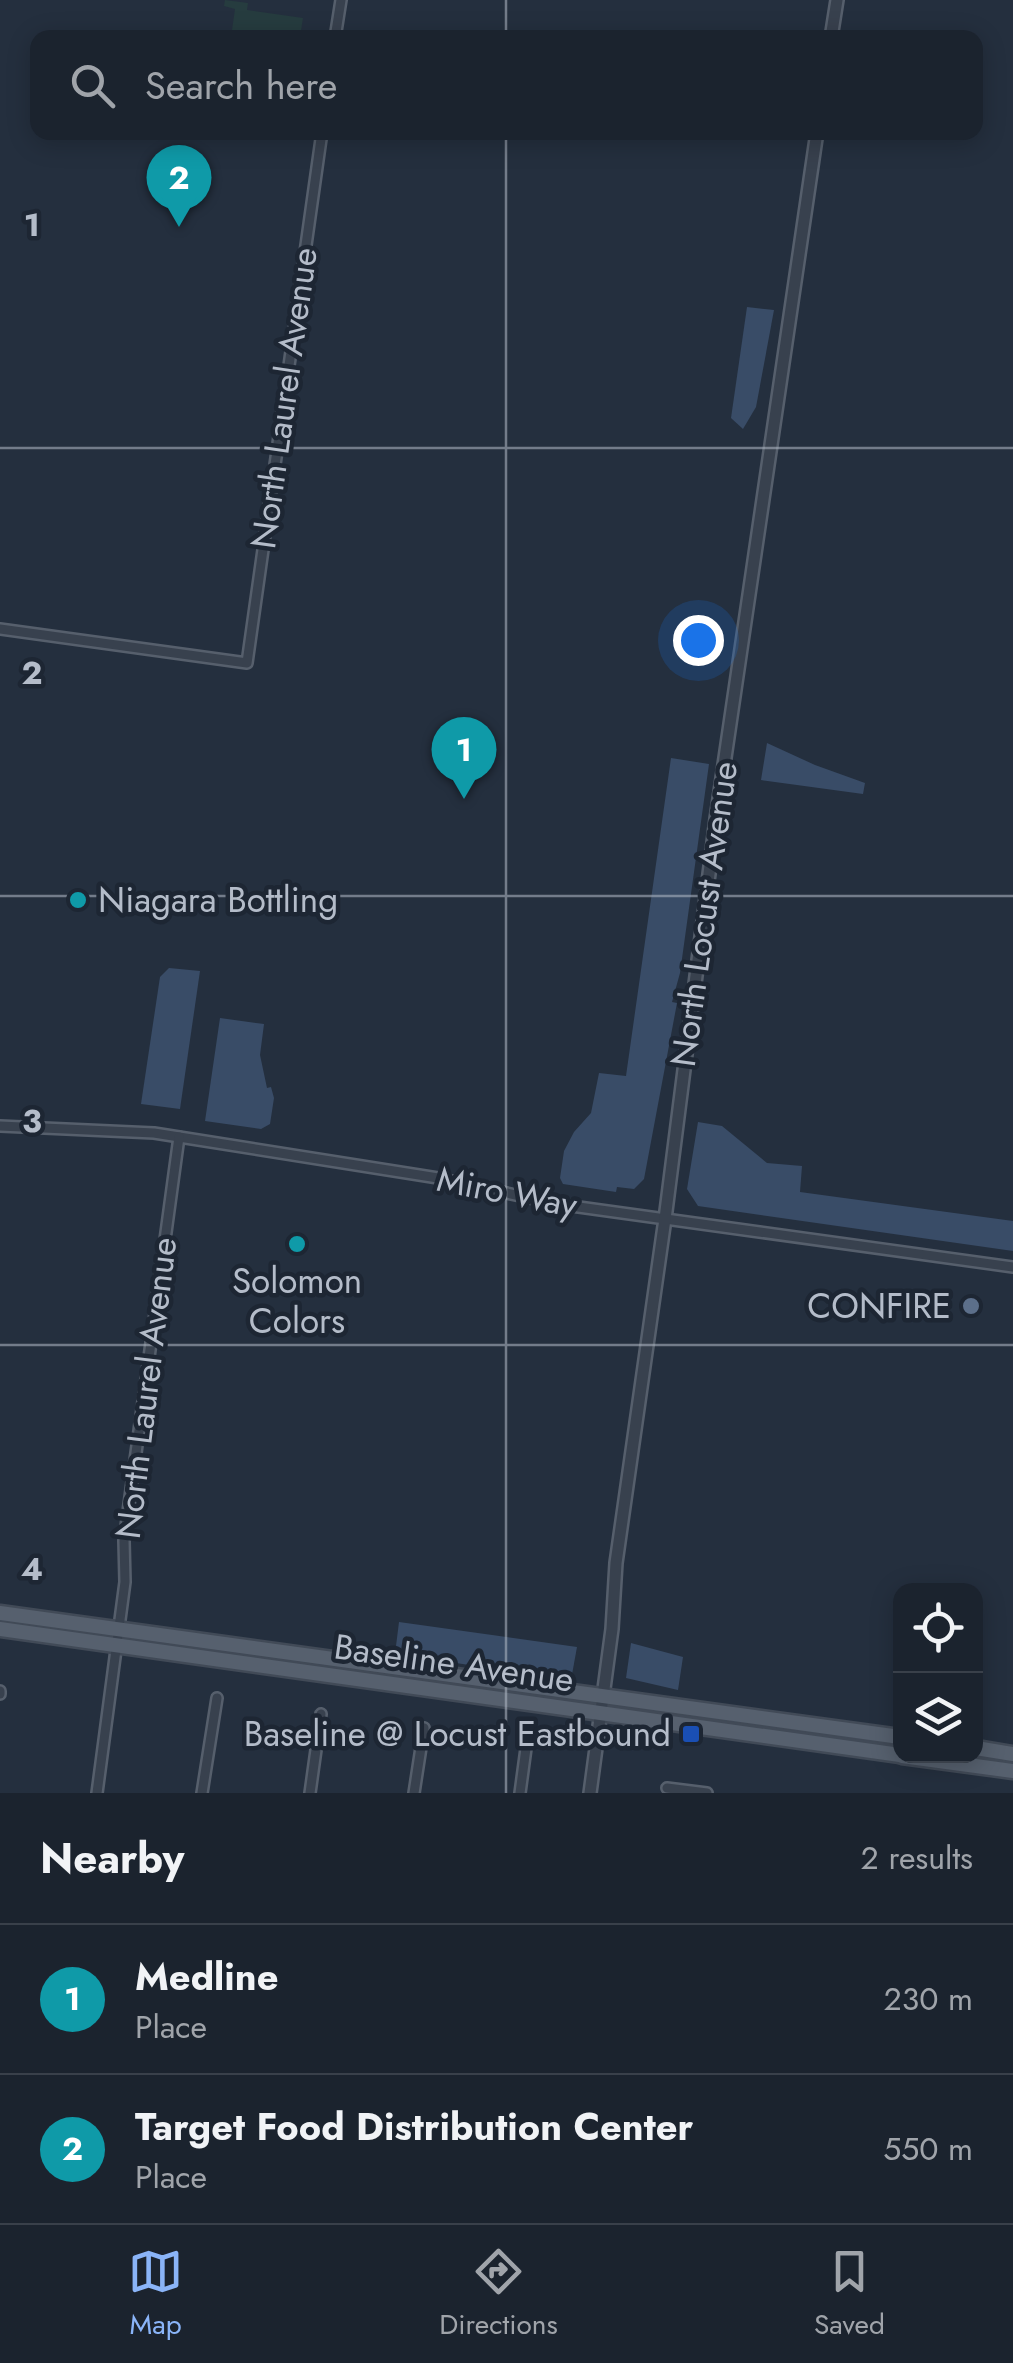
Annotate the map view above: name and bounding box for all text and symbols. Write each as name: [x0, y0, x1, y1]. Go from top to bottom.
search box: [30, 30, 983, 140]
icon: search: [65, 58, 120, 113]
text: Search here: [145, 58, 337, 113]
pin: 2: [146, 144, 212, 227]
text: 1: [24, 202, 40, 248]
street label: North Laurel Avenue: [238, 244, 330, 552]
your location: [673, 615, 724, 666]
text: 2: [22, 650, 43, 696]
pin: 1: [432, 716, 496, 799]
street label: North Locust Avenue: [658, 758, 750, 1070]
place label: Niagara Bottling: [98, 875, 338, 925]
marker: Niagara Bottling: [67, 889, 89, 911]
text: 3: [22, 1098, 42, 1144]
street label: Miro Way: [433, 1154, 582, 1230]
marker: Solomon Colors: [286, 1233, 308, 1255]
street label: North Laurel Avenue: [103, 1234, 189, 1542]
place label: Solomon Colors: [232, 1256, 362, 1346]
place label: CONFIRE: [807, 1281, 951, 1331]
marker: CONFIRE: [960, 1295, 982, 1317]
text: 4: [21, 1546, 43, 1592]
map controls: [893, 1583, 983, 1763]
button: locate: [893, 1583, 983, 1673]
street label: Baseline Avenue: [331, 1621, 577, 1705]
button: layers: [893, 1673, 983, 1763]
place label: Baseline @ Locust Eastbound: [244, 1709, 671, 1759]
marker: Baseline @ Locust Eastbound: [680, 1723, 702, 1745]
text: Nearby: [40, 1828, 184, 1889]
text: 2 results: [861, 1835, 973, 1881]
text: Medline: [135, 1949, 278, 2004]
text: 1: [64, 1976, 81, 2022]
text: 230 m: [884, 1976, 973, 2022]
text: Place: [135, 2004, 207, 2050]
text: Target Food Distribution Center: [135, 2099, 693, 2154]
text: 2: [62, 2126, 83, 2172]
text: 550 m: [883, 2126, 973, 2172]
text: Place: [135, 2154, 207, 2200]
tab: Map: [128, 2244, 183, 2345]
tab: Directions: [439, 2244, 558, 2345]
tab: Saved: [814, 2244, 885, 2345]

